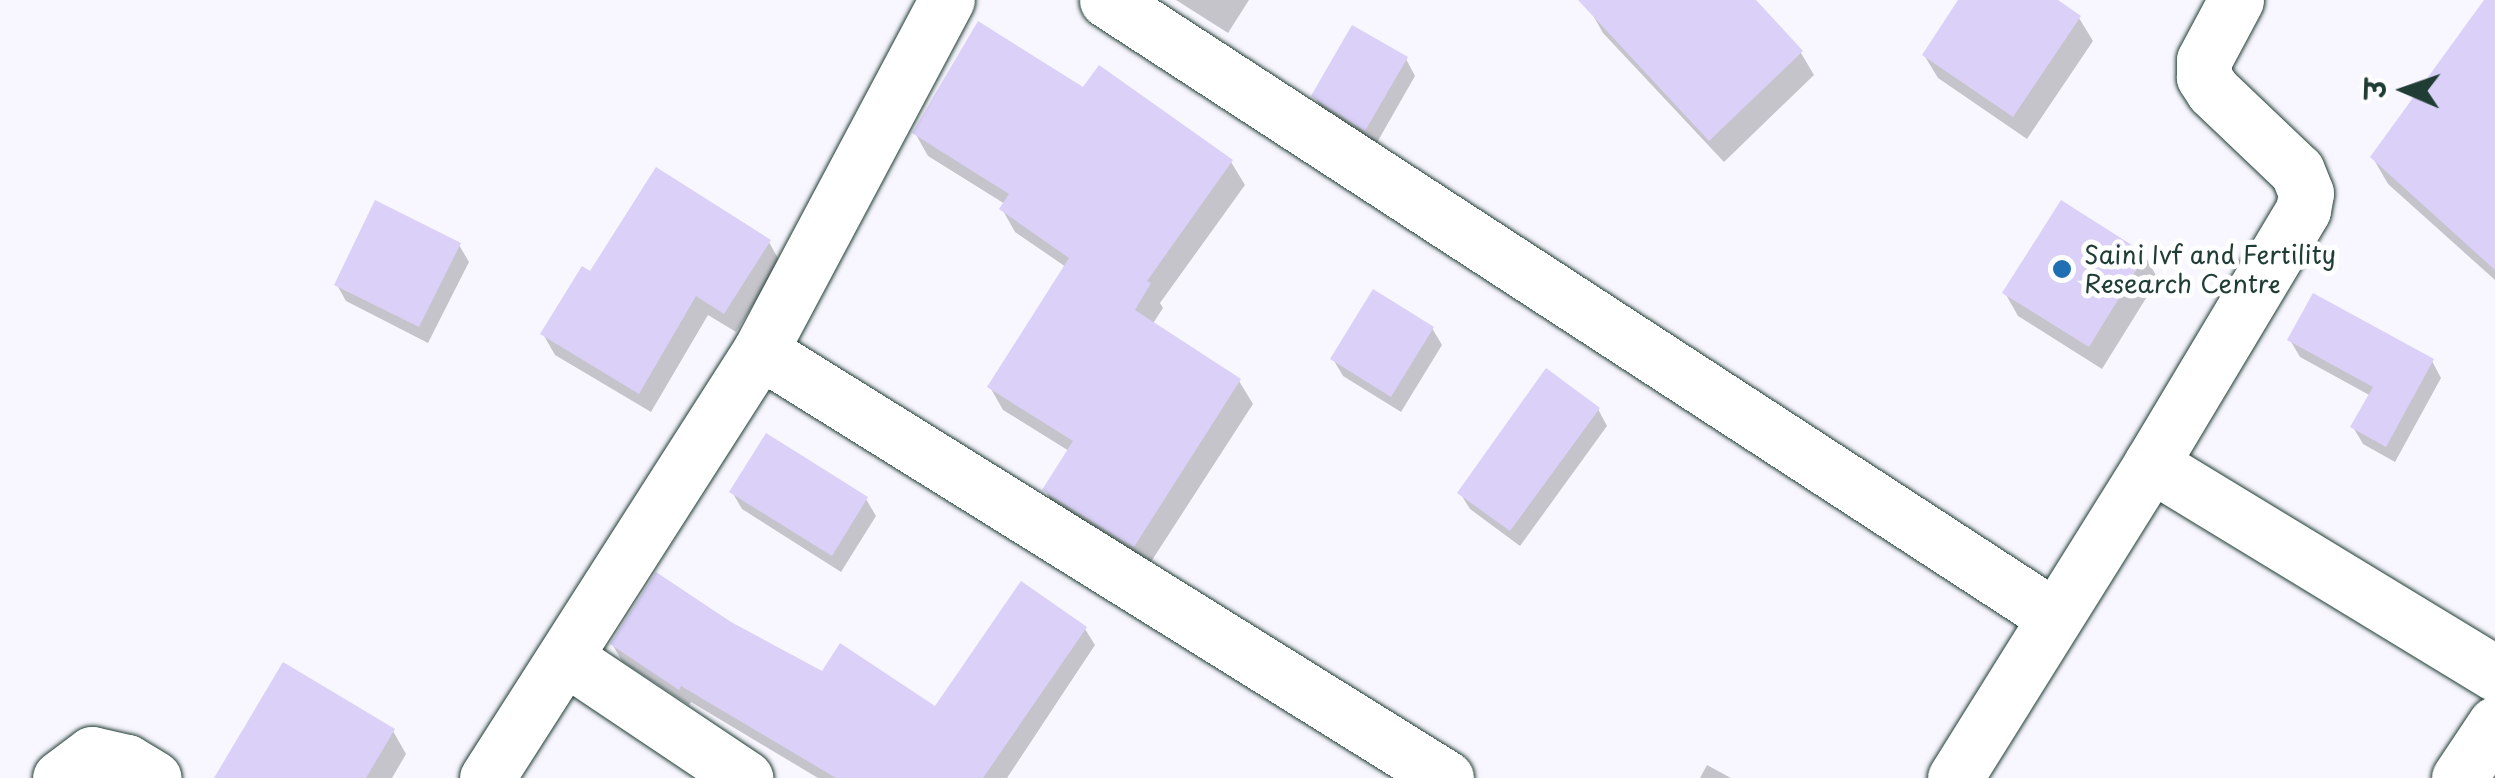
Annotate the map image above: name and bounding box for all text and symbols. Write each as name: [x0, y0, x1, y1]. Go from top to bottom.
north arrow: [2355, 40, 2455, 140]
text: उ: [2353, 79, 2396, 99]
place label: Saini Ivf and Fertility Research Centre: [2084, 240, 2338, 299]
marker: Saini Ivf and Fertility Research Centre: [2049, 256, 2075, 282]

